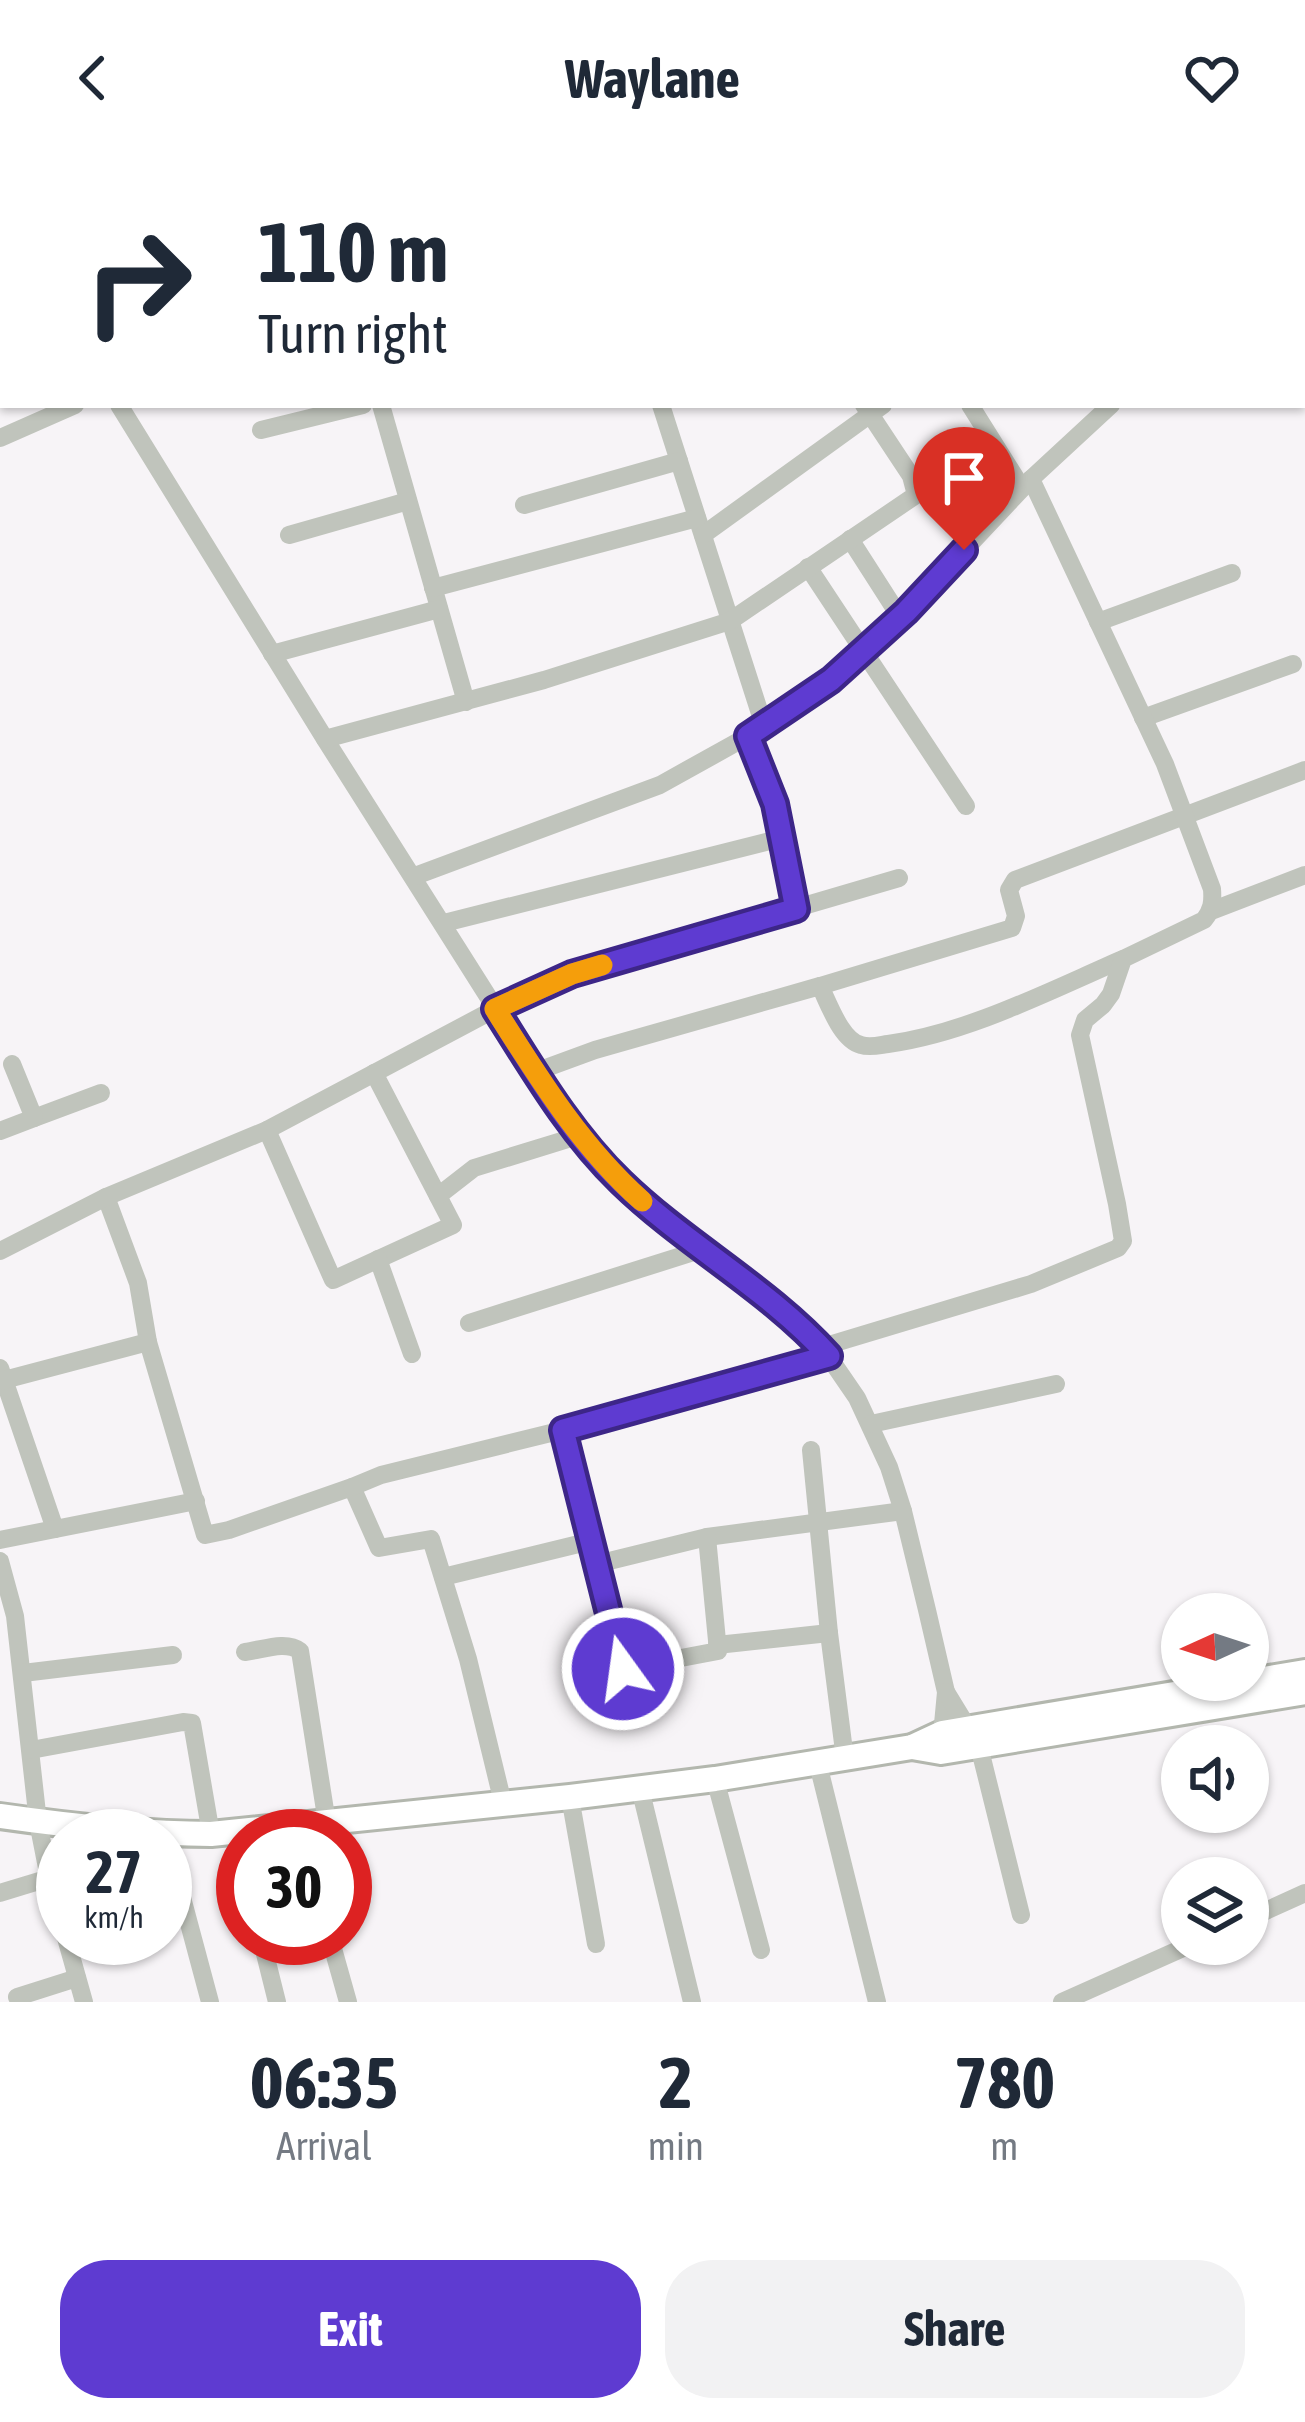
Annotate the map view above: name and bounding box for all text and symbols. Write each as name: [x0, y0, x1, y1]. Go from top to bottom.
icon: back: [60, 45, 126, 111]
icon: heart: [1179, 45, 1245, 111]
text: Waylane: [565, 48, 740, 109]
icon: right: [60, 204, 216, 360]
text: 110 m: [258, 204, 448, 300]
text: Turn right: [258, 303, 448, 364]
pin: [913, 427, 1015, 550]
icon: arrive: [931, 445, 997, 511]
north arrow: [1161, 1593, 1269, 1701]
map controls: [1161, 1593, 1269, 1965]
position arrow: [560, 1606, 686, 1732]
button: sound: [1161, 1725, 1269, 1833]
speed limit sign: 30: [216, 1809, 372, 1965]
text: 27: [86, 1837, 142, 1906]
button: layers: [1161, 1857, 1269, 1965]
text: km/h: [84, 1900, 144, 1934]
text: 06:35: [250, 2041, 398, 2123]
text: 2: [659, 2041, 693, 2123]
text: 780: [954, 2041, 1055, 2123]
text: Arrival: [276, 2124, 372, 2168]
text: min: [648, 2124, 704, 2168]
text: m: [990, 2124, 1018, 2168]
button: Exit: [60, 2260, 641, 2398]
button: Share: [665, 2260, 1245, 2398]

